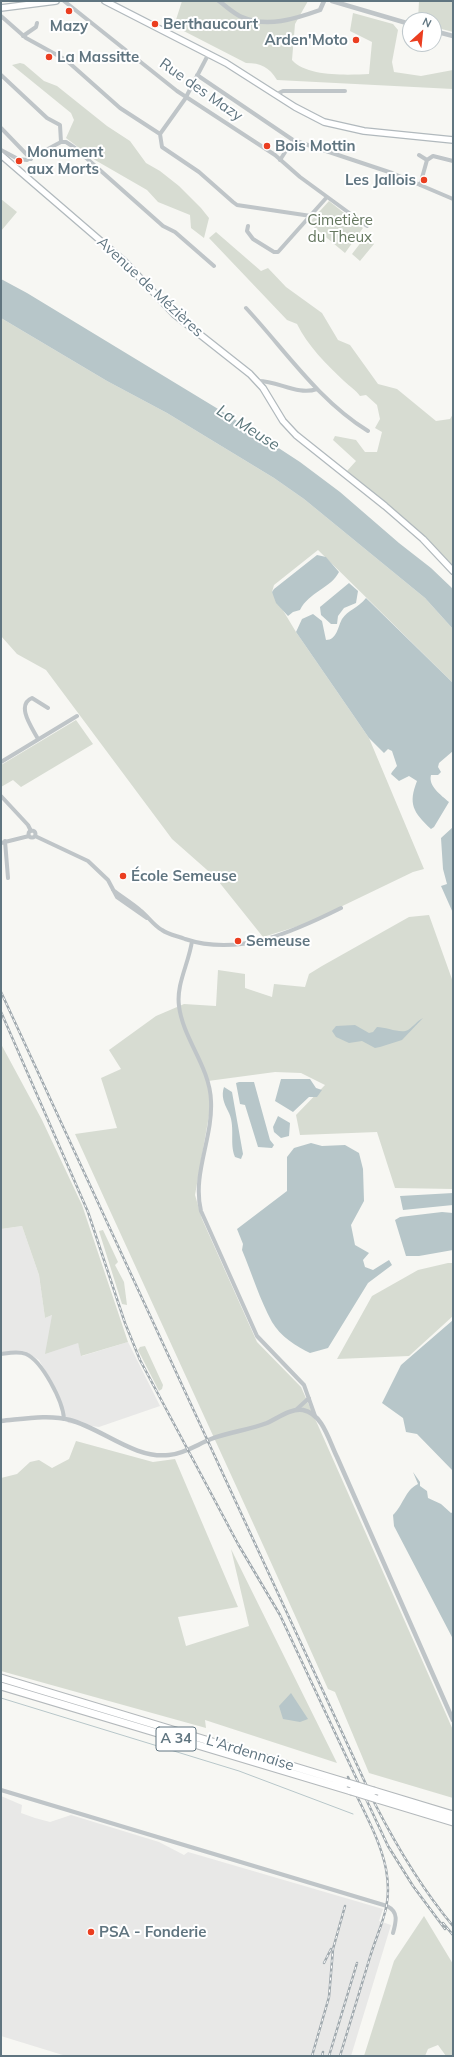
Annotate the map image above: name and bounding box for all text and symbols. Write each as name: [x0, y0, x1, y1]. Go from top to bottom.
marker: Mazy: [64, 6, 74, 16]
north arrow: [402, 12, 442, 52]
text: N: [420, 14, 434, 30]
place label: Berthaucourt: [163, 15, 258, 33]
place label: Mazy: [50, 17, 88, 35]
marker: Berthaucourt: [150, 19, 160, 29]
place label: Arden'Moto: [264, 31, 348, 49]
marker: Arden'Moto: [351, 35, 361, 45]
place label: La Massitte: [57, 48, 139, 66]
marker: La Massitte: [44, 52, 54, 62]
street label: Rue des Mazy: [156, 55, 246, 125]
place label: Bois Mottin: [275, 137, 356, 155]
marker: Bois Mottin: [262, 141, 272, 151]
place label: Monument aux Morts: [27, 143, 103, 178]
marker: Monument aux Morts: [14, 156, 24, 166]
place label: Les Jallois: [345, 171, 416, 189]
marker: Les Jallois: [419, 175, 429, 185]
park label: Cimetière du Theux: [307, 211, 373, 246]
street label: Avenue de Mézières: [93, 233, 207, 341]
water label: La Meuse: [213, 401, 283, 455]
place label: École Semeuse: [131, 867, 237, 885]
marker: École Semeuse: [118, 871, 128, 881]
place label: Semeuse: [246, 932, 310, 950]
marker: Semeuse: [233, 936, 243, 946]
road number: A 34: [156, 1727, 196, 1751]
street label: L'Ardennaise: [204, 1731, 296, 1775]
place label: PSA - Fonderie: [99, 1923, 206, 1941]
marker: PSA - Fonderie: [86, 1927, 96, 1937]

